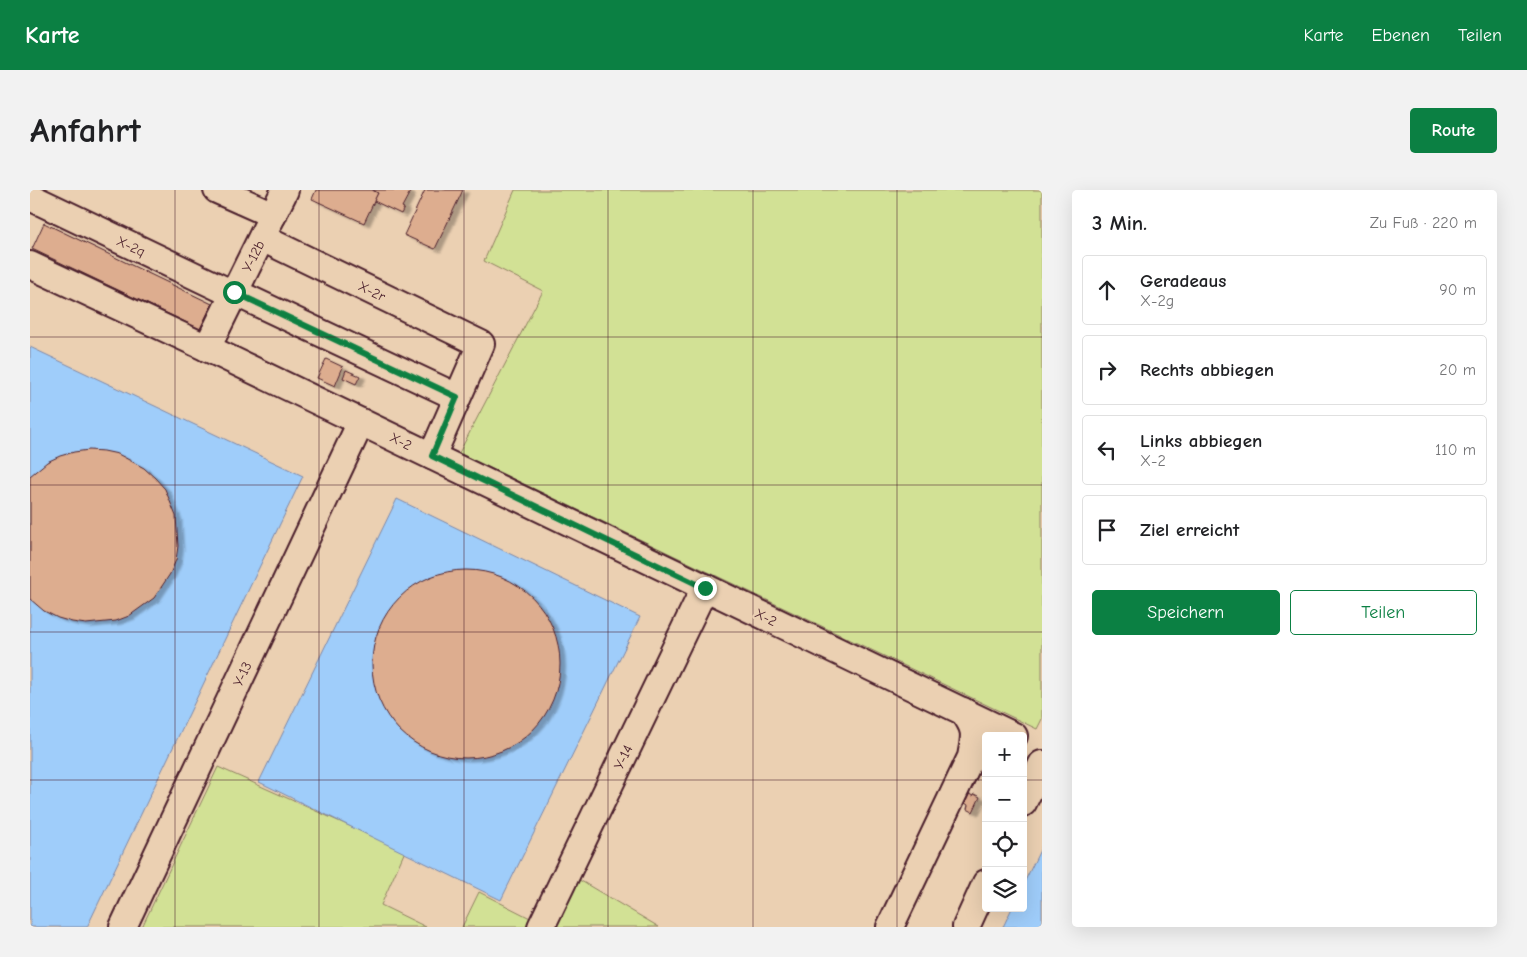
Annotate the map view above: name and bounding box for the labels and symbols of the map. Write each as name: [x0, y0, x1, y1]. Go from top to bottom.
street label: X-2q: [114, 232, 148, 260]
street label: Y-12b: [238, 238, 269, 275]
street label: X-2r: [355, 278, 389, 305]
route start: [223, 281, 246, 304]
street label: X-2: [387, 429, 415, 454]
route end: [694, 577, 717, 600]
street label: X-2: [752, 605, 780, 630]
street label: Y-13: [229, 659, 256, 689]
street label: Y-14: [610, 742, 637, 772]

